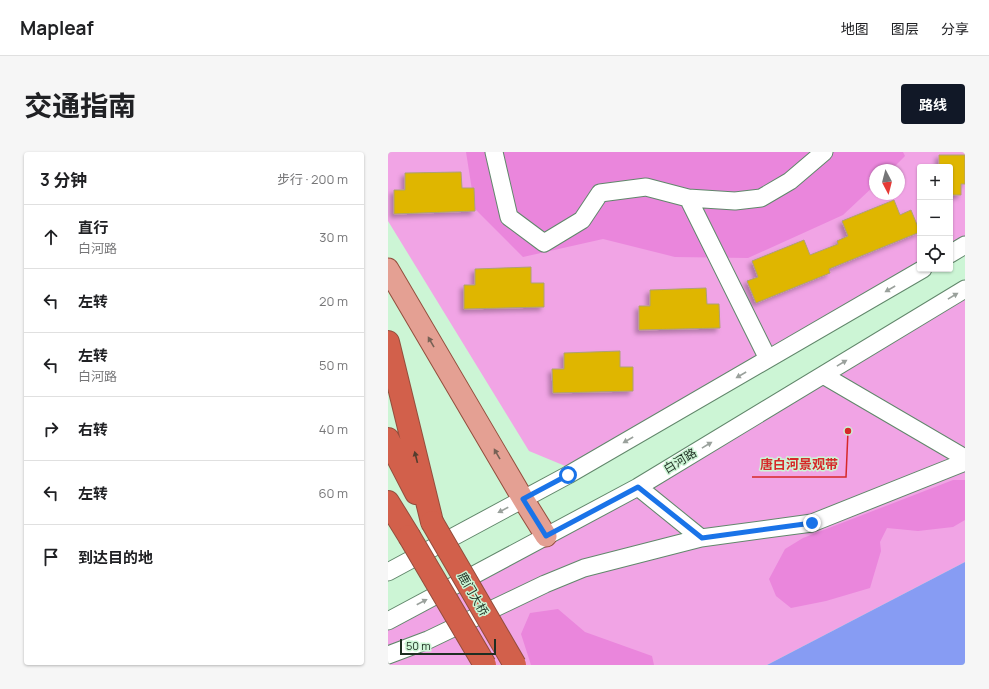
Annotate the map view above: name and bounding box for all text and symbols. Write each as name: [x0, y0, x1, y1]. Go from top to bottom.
text: Mapleaf: [20, 15, 94, 41]
text: 地图: [841, 19, 869, 38]
text: 图层: [891, 19, 919, 38]
text: 分享: [941, 19, 969, 38]
button: 路线: [901, 84, 965, 124]
text: 交通指南: [24, 86, 136, 124]
north arrow: [869, 164, 905, 200]
map controls: [917, 164, 953, 272]
button: +: [917, 164, 953, 200]
text: 3 分钟: [40, 168, 87, 191]
text: 步行 · 200 m: [277, 170, 348, 188]
button: −: [917, 200, 953, 236]
text: 直行: [78, 217, 108, 238]
icon: ahead: [40, 226, 62, 248]
text: 30 m: [319, 228, 348, 246]
button: locate: [917, 236, 953, 272]
text: 白河路: [78, 239, 117, 257]
one-way arrow: [884, 285, 896, 292]
icon: left: [40, 290, 62, 312]
text: 左转: [78, 291, 108, 312]
text: 20 m: [319, 292, 348, 310]
one-way arrow: [948, 292, 958, 300]
one-way arrow: [427, 336, 434, 348]
text: 左转: [78, 345, 108, 366]
icon: left: [40, 354, 62, 376]
text: 50 m: [319, 356, 348, 374]
one-way arrow: [836, 360, 848, 367]
text: 白河路: [78, 367, 117, 385]
one-way arrow: [735, 371, 747, 378]
icon: right: [40, 418, 62, 440]
text: 右转: [78, 419, 108, 440]
text: 40 m: [319, 420, 348, 438]
one-way arrow: [622, 436, 634, 443]
one-way arrow: [702, 441, 712, 449]
street label: 白河路: [660, 444, 700, 477]
one-way arrow: [493, 448, 500, 460]
one-way arrow: [413, 451, 419, 463]
callout: 唐白河景观带: [752, 452, 846, 477]
text: 唐白河景观带: [760, 455, 838, 473]
route start: [559, 466, 577, 484]
icon: left: [40, 482, 62, 504]
text: 左转: [78, 483, 108, 504]
text: 60 m: [318, 484, 348, 502]
one-way arrow: [497, 507, 509, 513]
route end: [803, 514, 821, 532]
icon: arrive: [40, 546, 62, 568]
text: 到达目的地: [78, 547, 153, 568]
street label: 鹿门大桥: [454, 569, 493, 619]
one-way arrow: [417, 599, 428, 605]
scale bar: [400, 637, 496, 656]
text: 50 m: [406, 638, 431, 653]

